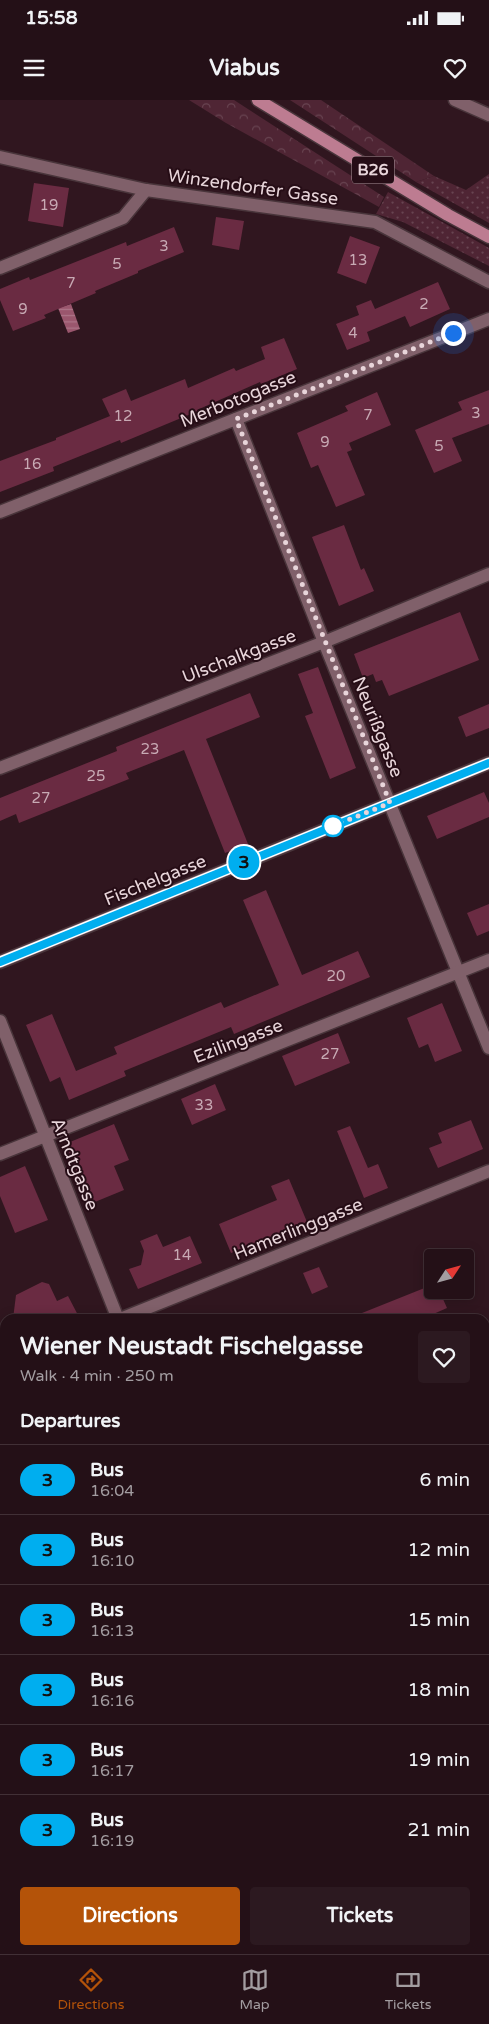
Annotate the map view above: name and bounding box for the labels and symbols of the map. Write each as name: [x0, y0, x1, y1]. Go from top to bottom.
road number: B26: [352, 156, 394, 184]
street label: Winzendorfer Gasse: [166, 164, 340, 210]
house number: 19: [40, 196, 58, 214]
house number: 3: [159, 237, 169, 255]
house number: 13: [349, 251, 367, 269]
house number: 5: [112, 255, 122, 273]
house number: 7: [66, 274, 76, 292]
house number: 2: [419, 295, 429, 313]
house number: 9: [18, 300, 28, 318]
your location: [441, 321, 466, 346]
house number: 4: [348, 324, 358, 342]
street label: Merbotogasse: [177, 366, 299, 432]
house number: 3: [471, 404, 481, 422]
house number: 7: [363, 406, 373, 424]
house number: 12: [114, 407, 132, 425]
house number: 9: [320, 433, 330, 451]
house number: 5: [434, 437, 444, 455]
house number: 16: [23, 455, 41, 473]
street label: Ulschalkgasse: [179, 624, 299, 688]
street label: Neurißgasse: [348, 673, 408, 781]
house number: 23: [141, 740, 159, 758]
house number: 25: [87, 767, 105, 785]
house number: 27: [32, 789, 50, 807]
unlabelled marker: [322, 815, 344, 837]
line badge: 3: [228, 846, 260, 878]
street label: Fischelgasse: [101, 850, 209, 910]
house number: 20: [327, 967, 345, 985]
street label: Ezilingasse: [190, 1014, 286, 1068]
house number: 27: [321, 1045, 339, 1063]
house number: 33: [195, 1096, 213, 1114]
street label: Arndtgasse: [46, 1114, 104, 1214]
street label: Hamerlinggasse: [230, 1193, 366, 1265]
house number: 14: [173, 1246, 191, 1264]
north arrow: [424, 1249, 474, 1299]

